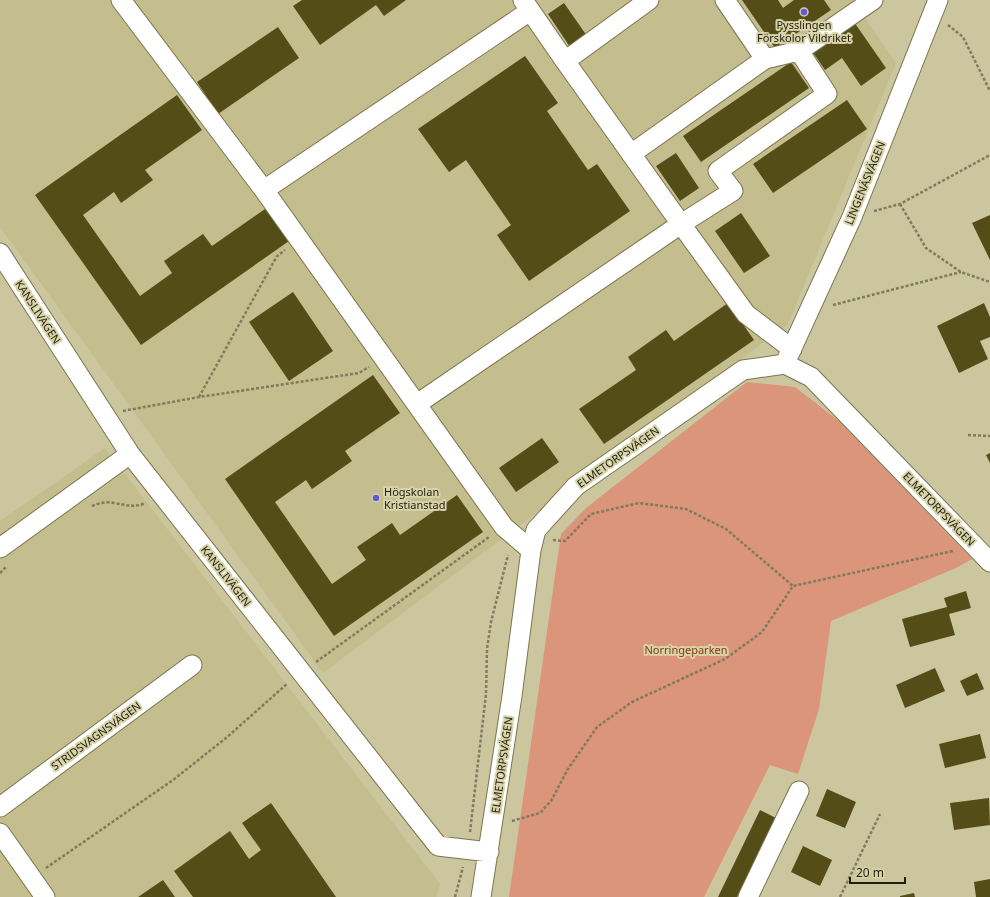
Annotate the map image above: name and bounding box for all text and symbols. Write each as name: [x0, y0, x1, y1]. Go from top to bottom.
marker: Pysslingen Förskolor Vildriket: [799, 7, 809, 17]
place label: Pysslingen Förskolor Vildriket: [757, 17, 851, 45]
street label: LINGENÄSVÄGEN: [841, 139, 888, 227]
street label: KANSLIVÄGEN: [12, 277, 65, 347]
street label: ELMETORPSVÄGEN: [573, 422, 662, 491]
street label: ELMETORPSVÄGEN: [900, 468, 979, 549]
place label: Högskolan Kristianstad: [384, 484, 445, 512]
marker: Högskolan Kristianstad: [371, 493, 381, 503]
street label: KANSLIVÄGEN: [198, 542, 255, 609]
park label: Norringeparken: [644, 642, 728, 657]
street label: STRIDSVAGNSVÄGEN: [48, 698, 144, 773]
street label: ELMETORPSVÄGEN: [487, 716, 516, 814]
scale bar: [850, 859, 905, 885]
text: 20 m: [856, 864, 884, 881]

